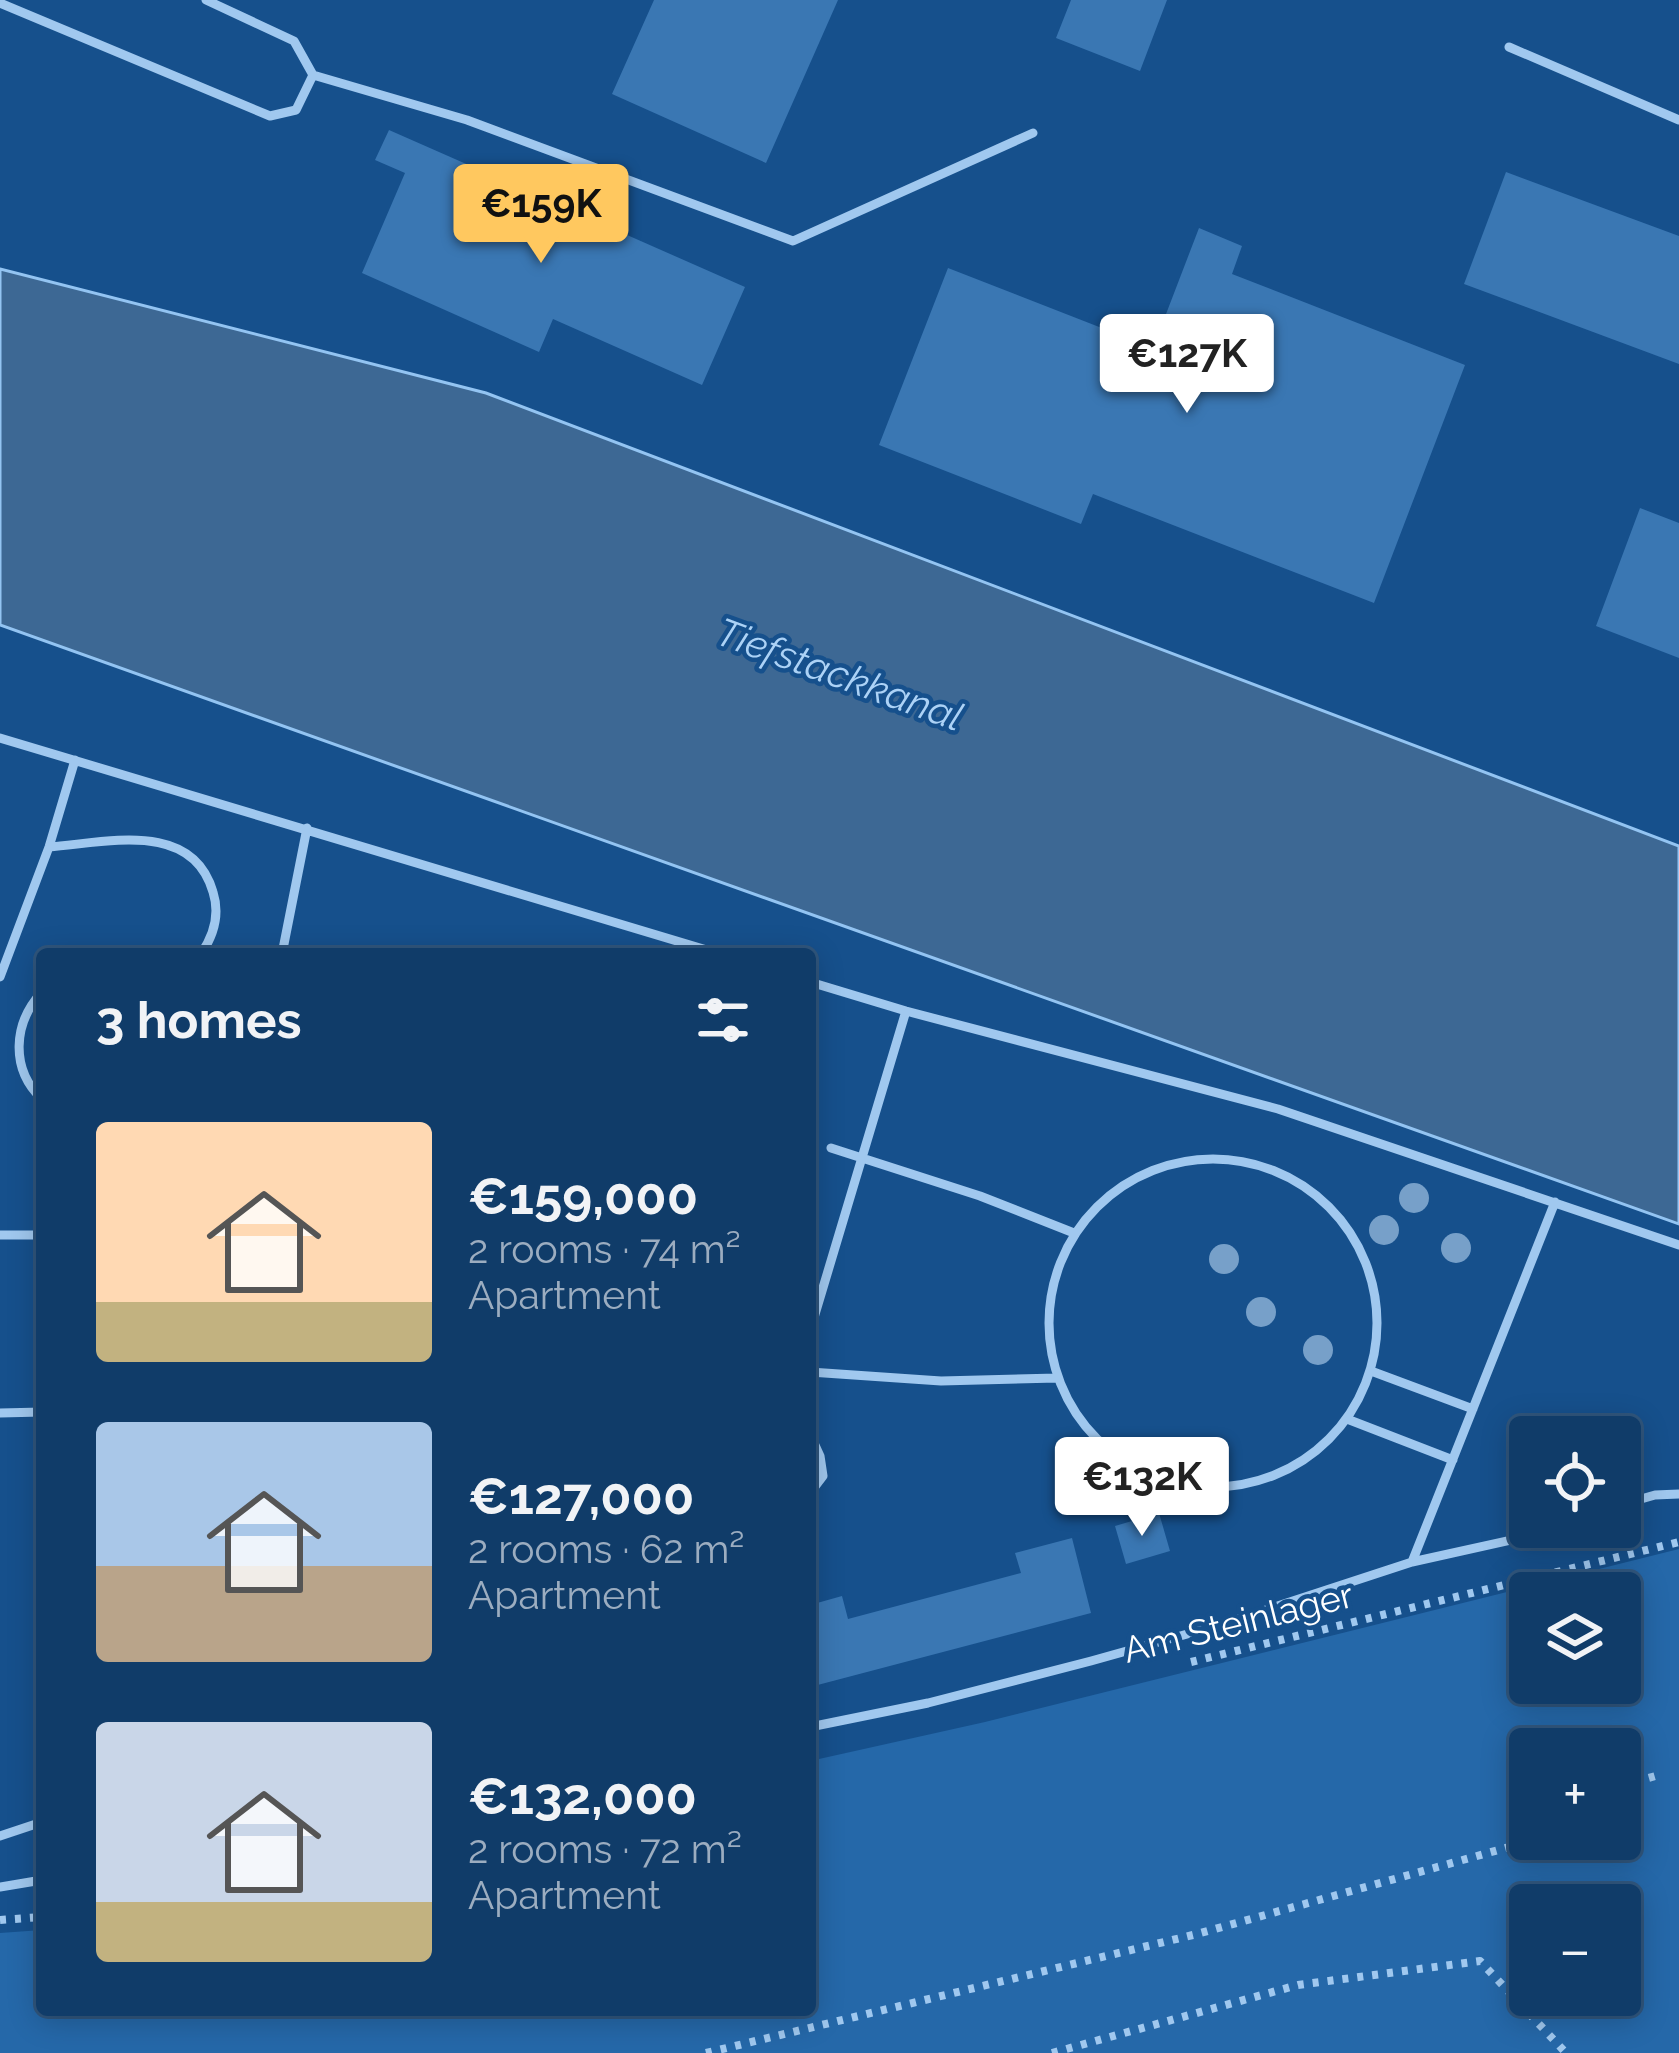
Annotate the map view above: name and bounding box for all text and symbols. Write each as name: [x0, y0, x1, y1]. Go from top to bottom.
pin: €159K: [457, 164, 625, 266]
text: €159K: [480, 180, 602, 226]
pin: €127K: [1103, 314, 1271, 416]
text: €127K: [1127, 330, 1247, 376]
water label: Tiefstackkanal: [711, 608, 969, 740]
icon: filters: [690, 987, 756, 1053]
text: 3 homes: [96, 990, 302, 1050]
text: €159,000: [468, 1166, 698, 1226]
icon: home: [192, 1170, 336, 1314]
text: 2 rooms · 74 m²: [468, 1226, 741, 1272]
text: Apartment: [468, 1272, 661, 1318]
map controls: [1509, 1416, 1641, 2016]
button: locate: [1509, 1416, 1641, 1548]
pin: €132K: [1058, 1437, 1226, 1539]
text: €132K: [1082, 1453, 1202, 1499]
text: €127,000: [468, 1466, 694, 1526]
icon: home: [192, 1470, 336, 1614]
text: 2 rooms · 62 m²: [468, 1526, 744, 1572]
text: Apartment: [468, 1572, 661, 1618]
button: layers: [1509, 1572, 1641, 1704]
street label: Am Steinlager: [1119, 1573, 1358, 1671]
button: +: [1509, 1728, 1641, 1860]
text: €132,000: [468, 1766, 697, 1826]
icon: home: [192, 1770, 336, 1914]
text: 2 rooms · 72 m²: [468, 1826, 742, 1872]
text: Apartment: [468, 1872, 661, 1918]
button: −: [1509, 1884, 1641, 2016]

